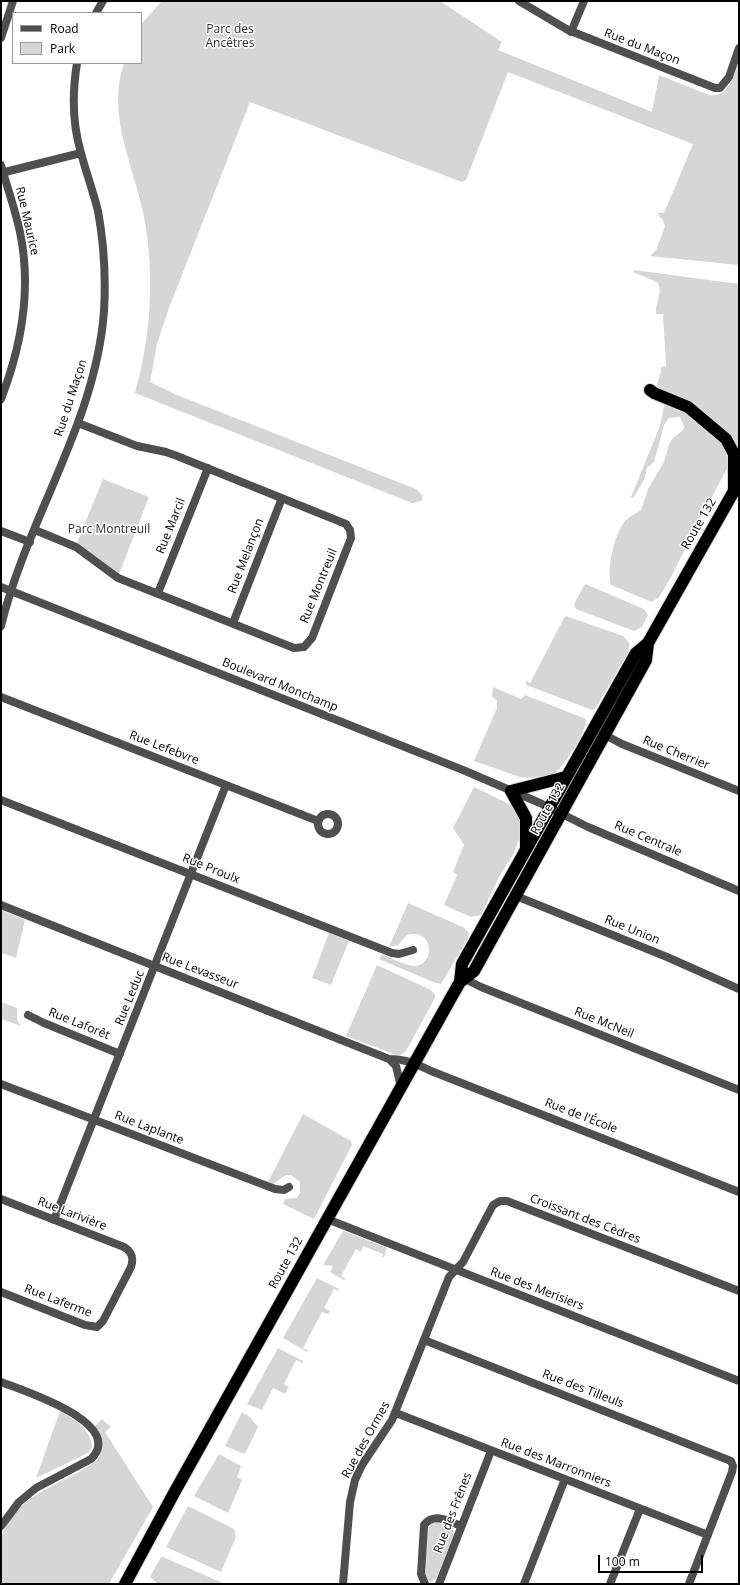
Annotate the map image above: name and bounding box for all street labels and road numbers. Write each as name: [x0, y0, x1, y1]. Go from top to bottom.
street label: Rue du Maçon: [602, 26, 682, 68]
street label: Rue Maurice: [12, 185, 42, 257]
street label: Rue du Maçon: [52, 358, 90, 438]
street label: Rue Marcil: [153, 496, 189, 556]
street label: Route 132: [679, 496, 719, 552]
street label: Rue Melançon: [225, 516, 267, 596]
street label: Rue Montreuil: [297, 547, 341, 625]
street label: Boulevard Monchamp: [220, 655, 340, 715]
street label: Rue Lefebvre: [127, 728, 201, 768]
street label: Rue Cherrier: [641, 733, 711, 773]
street label: Route 132: [528, 781, 568, 837]
street label: Rue Centrale: [612, 818, 684, 860]
street label: Rue Proulx: [180, 851, 242, 887]
street label: Rue Union: [602, 912, 662, 948]
street label: Rue Levasseur: [160, 950, 240, 992]
street label: Rue Leduc: [112, 968, 148, 1028]
street label: Rue Laforêt: [46, 1005, 112, 1043]
street label: Rue McNeil: [572, 1005, 636, 1041]
street label: Rue de l'École: [543, 1096, 619, 1136]
street label: Rue Laplante: [112, 1108, 186, 1148]
street label: Croissant des Cèdres: [528, 1191, 642, 1247]
street label: Rue Larivière: [35, 1194, 109, 1234]
street label: Route 132: [266, 1235, 306, 1291]
street label: Rue des Merisiers: [488, 1265, 586, 1313]
street label: Rue Laferme: [22, 1282, 94, 1320]
street label: Rue des Tilleuls: [540, 1367, 626, 1411]
street label: Rue des Ormes: [339, 1399, 393, 1481]
street label: Rue des Marronniers: [499, 1435, 613, 1491]
street label: Rue des Frênes: [431, 1471, 475, 1555]

